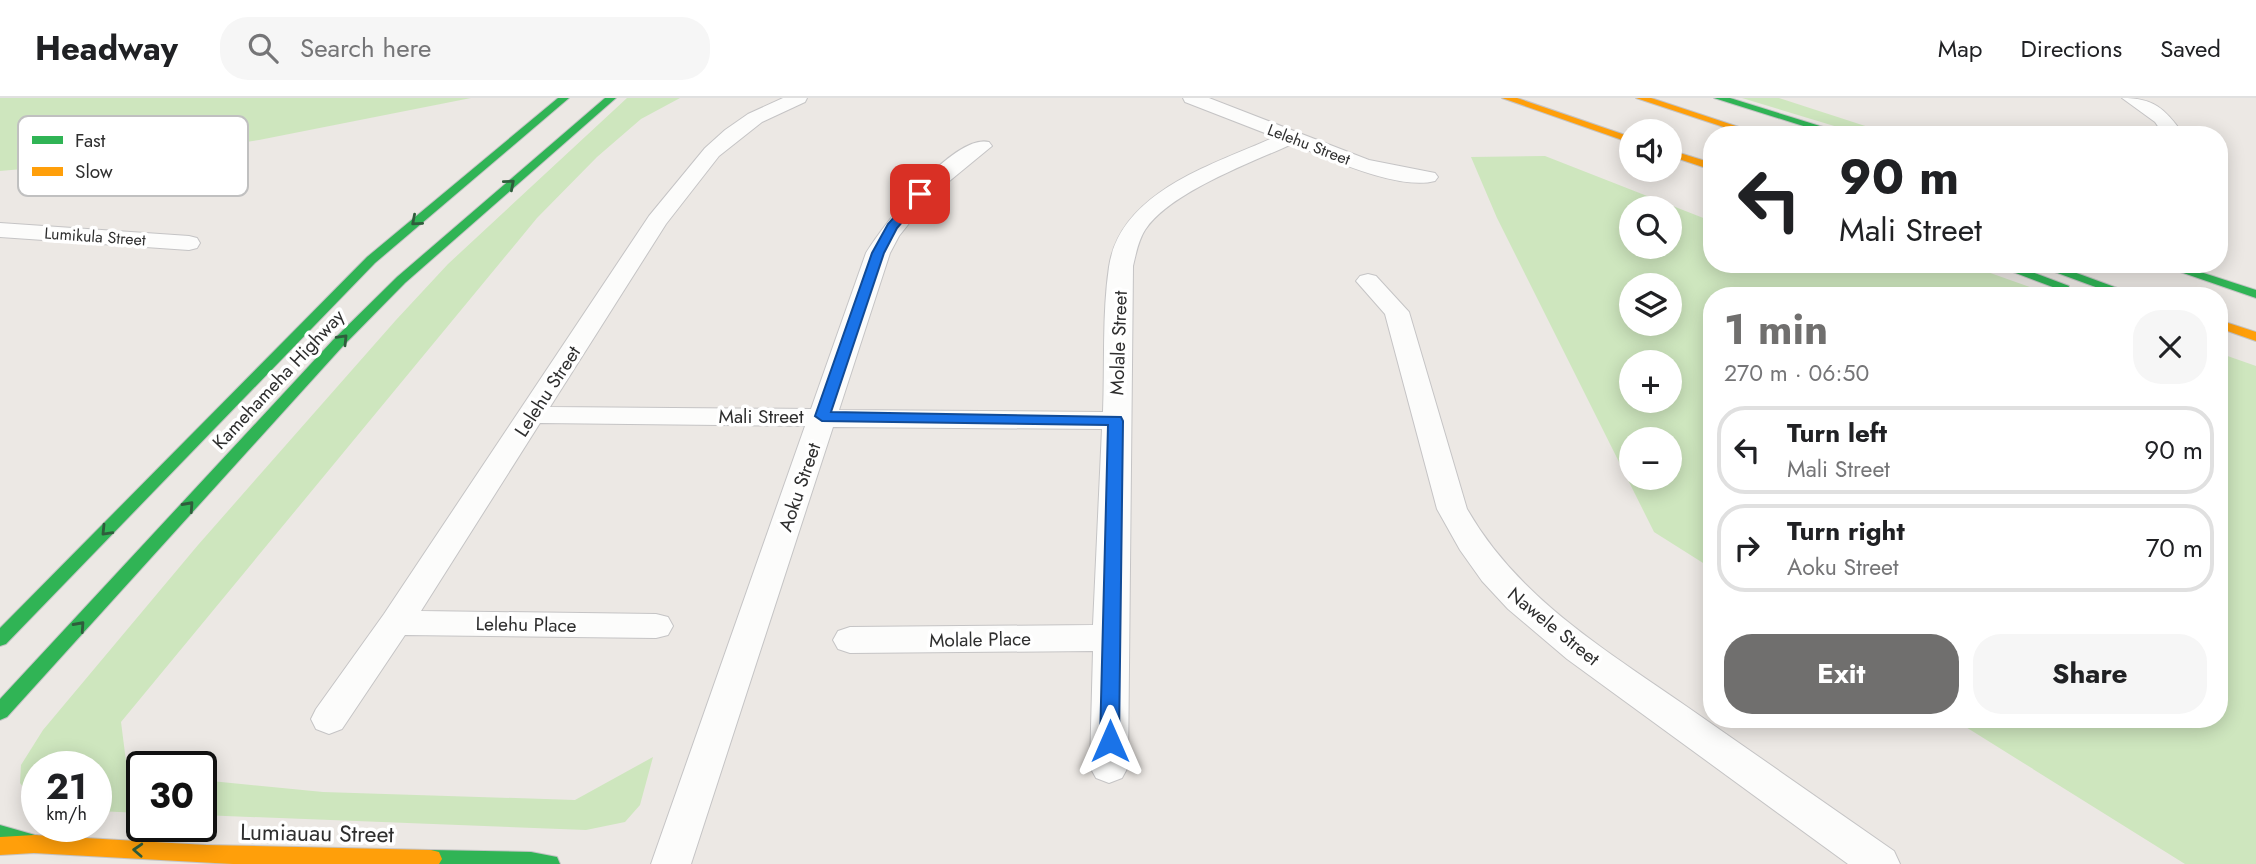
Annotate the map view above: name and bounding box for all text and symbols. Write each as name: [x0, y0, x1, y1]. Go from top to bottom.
search box: [220, 17, 710, 80]
text: Headway: [35, 25, 178, 72]
icon: search: [244, 29, 282, 67]
text: Search here: [300, 29, 431, 67]
text: Map: [1938, 31, 1983, 66]
text: Directions: [2021, 31, 2122, 66]
text: Saved: [2160, 31, 2221, 66]
legend: [18, 116, 248, 196]
street label: Lelehu Street: [1264, 118, 1354, 171]
map controls: [1619, 119, 1682, 490]
button: sound: [1619, 119, 1682, 182]
text: Fast: [75, 127, 106, 154]
text: 90 m: [1839, 142, 1959, 212]
icon: left: [1724, 154, 1815, 245]
text: Slow: [75, 158, 113, 185]
pin: [890, 164, 950, 224]
icon: arrive: [901, 175, 939, 213]
one-way arrow: [502, 180, 515, 192]
button: search: [1619, 196, 1682, 259]
text: Mali Street: [1839, 207, 1982, 253]
one-way arrow: [412, 213, 425, 225]
street label: Lumikula Street: [44, 221, 147, 252]
button: layers: [1619, 273, 1682, 336]
street label: Molale Street: [1103, 290, 1134, 396]
text: 1 min: [1724, 299, 1828, 360]
street label: Kamehameha Highway: [206, 303, 351, 455]
button: close: [2133, 310, 2207, 384]
one-way arrow: [335, 334, 348, 347]
street label: Lelehu Street: [508, 340, 587, 442]
button: +: [1619, 350, 1682, 413]
text: 270 m · 06:50: [1724, 356, 1869, 390]
street label: Mali Street: [719, 403, 804, 430]
text: Turn left: [1787, 414, 1887, 452]
button: −: [1619, 427, 1682, 490]
icon: left: [1728, 431, 1766, 469]
text: 90 m: [2144, 431, 2203, 469]
street label: Aoku Street: [772, 439, 827, 535]
text: Mali Street: [1787, 452, 1890, 486]
one-way arrow: [181, 501, 193, 514]
text: Turn right: [1787, 512, 1905, 550]
one-way arrow: [101, 522, 114, 535]
icon: right: [1728, 529, 1766, 567]
text: 70 m: [2146, 529, 2203, 567]
text: Aoku Street: [1787, 550, 1898, 584]
street label: Nawele Street: [1502, 581, 1606, 672]
street label: Lelehu Place: [475, 610, 577, 639]
one-way arrow: [72, 621, 84, 634]
street label: Molale Place: [929, 625, 1031, 654]
button: Exit: [1724, 634, 1959, 714]
button: Share: [1973, 634, 2207, 714]
position arrow: [1073, 704, 1147, 778]
speed limit sign: 30: [126, 751, 217, 842]
text: 21: [46, 762, 87, 812]
text: km/h: [46, 801, 87, 827]
street label: Lumiauau Street: [240, 815, 395, 851]
one-way arrow: [132, 843, 143, 858]

